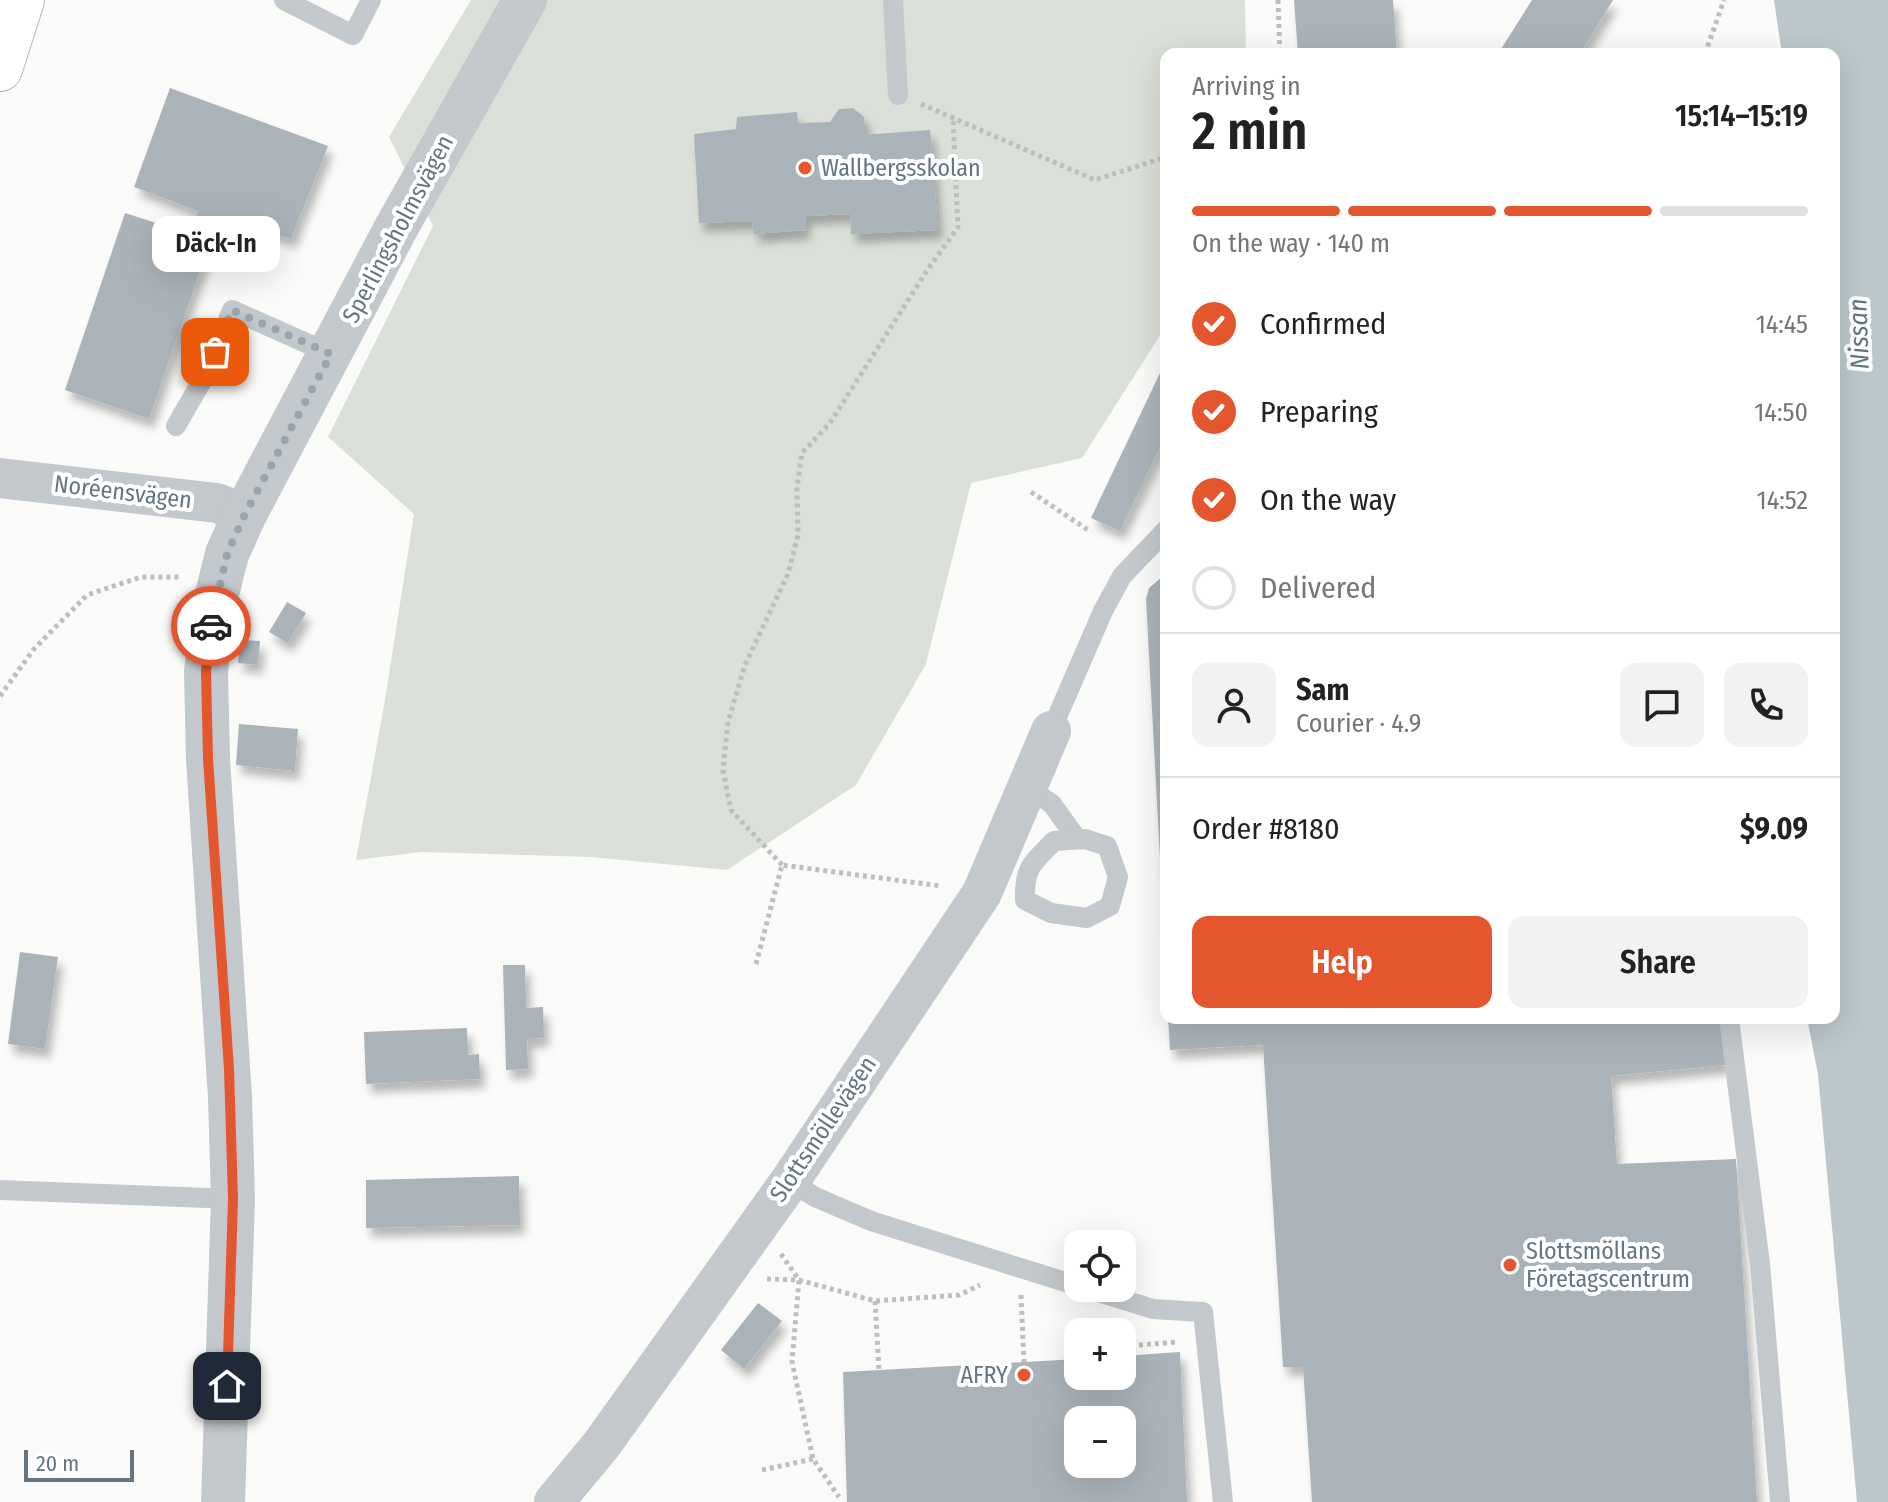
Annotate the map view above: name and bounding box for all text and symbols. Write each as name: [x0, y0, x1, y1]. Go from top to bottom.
text: Arriving in: [1192, 71, 1301, 102]
text: 15:14–15:19: [1675, 98, 1808, 134]
text: 2 min: [1192, 100, 1308, 163]
street label: Sperlingsholmsvägen: [337, 130, 459, 328]
place label: Wallbergsskolan: [821, 154, 981, 182]
marker: Wallbergsskolan: [796, 159, 814, 177]
callout: Däck-In: [151, 216, 279, 272]
text: Däck-In: [175, 228, 257, 259]
text: On the way · 140 m: [1192, 228, 1390, 259]
water label: Nissan: [1842, 298, 1876, 370]
icon: check: [1192, 302, 1236, 346]
text: Confirmed: [1260, 306, 1386, 342]
text: 14:45: [1756, 309, 1808, 340]
pin: [181, 318, 249, 386]
icon: bag: [193, 330, 237, 374]
icon: check: [1192, 390, 1236, 434]
text: Preparing: [1260, 394, 1378, 430]
text: 14:50: [1754, 397, 1808, 428]
street label: Noréensvägen: [53, 470, 193, 514]
icon: check: [1192, 478, 1236, 522]
text: On the way: [1260, 482, 1396, 518]
text: 14:52: [1757, 485, 1808, 516]
text: Delivered: [1260, 570, 1376, 606]
courier: [171, 586, 251, 666]
icon: car: [189, 604, 233, 648]
button: person: [1192, 663, 1276, 747]
button: chat: [1620, 663, 1704, 747]
button: phone: [1724, 663, 1808, 747]
text: Sam: [1296, 672, 1349, 708]
text: Courier · 4.9: [1296, 708, 1421, 739]
text: Order #8180: [1192, 811, 1340, 847]
text: $9.09: [1740, 811, 1808, 847]
button: Help: [1192, 916, 1492, 1008]
button: Share: [1508, 916, 1808, 1008]
street label: Slottsmöllevägen: [764, 1051, 882, 1207]
map controls: [1064, 1230, 1136, 1478]
button: locate: [1064, 1230, 1136, 1302]
place label: Slottsmöllans Företagscentrum: [1526, 1237, 1690, 1293]
marker: Slottsmöllans Företagscentrum: [1501, 1256, 1519, 1274]
button: +: [1064, 1318, 1136, 1390]
pin: [193, 1352, 261, 1420]
place label: AFRY: [960, 1361, 1008, 1389]
icon: home: [205, 1364, 249, 1408]
marker: AFRY: [1015, 1366, 1033, 1384]
button: −: [1064, 1406, 1136, 1478]
scale bar: [24, 1446, 134, 1482]
text: 20 m: [36, 1450, 79, 1477]

